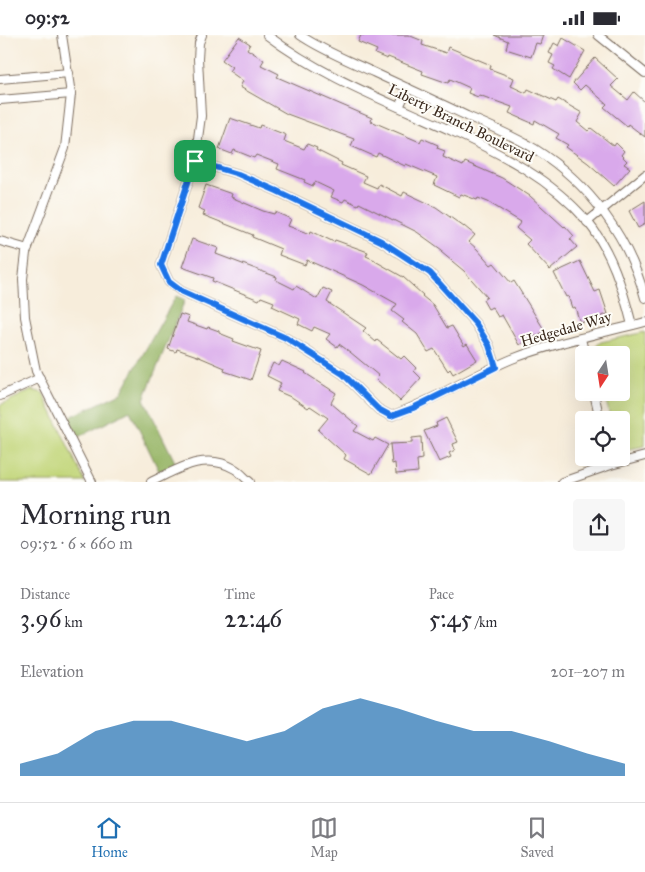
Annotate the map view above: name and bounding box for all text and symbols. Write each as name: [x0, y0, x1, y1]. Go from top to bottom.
text: 09:52: [25, 6, 69, 29]
street label: Liberty Branch Boulevard: [385, 80, 537, 166]
pin: [174, 140, 216, 182]
icon: arrive: [181, 147, 209, 175]
street label: Hedgedale Way: [518, 307, 615, 351]
north arrow: [575, 346, 630, 401]
map controls: [575, 346, 630, 466]
button: locate: [575, 411, 630, 466]
text: Morning run: [20, 497, 171, 532]
button: share: [573, 499, 625, 551]
text: 09:52 · 6 × 660 m: [20, 534, 133, 553]
text: Distance: [20, 586, 70, 603]
text: Time: [224, 586, 255, 603]
text: Pace: [429, 586, 454, 603]
text: 3.96: [20, 603, 61, 634]
text: 22:46: [224, 603, 282, 634]
text: 5:45: [429, 603, 472, 634]
text: km: [61, 614, 83, 631]
text: /km: [472, 614, 497, 631]
text: Elevation: [20, 662, 84, 681]
text: 201–207 m: [551, 662, 625, 681]
tab: Home: [91, 814, 128, 861]
tab: Map: [310, 814, 338, 861]
tab: Saved: [521, 814, 554, 861]

